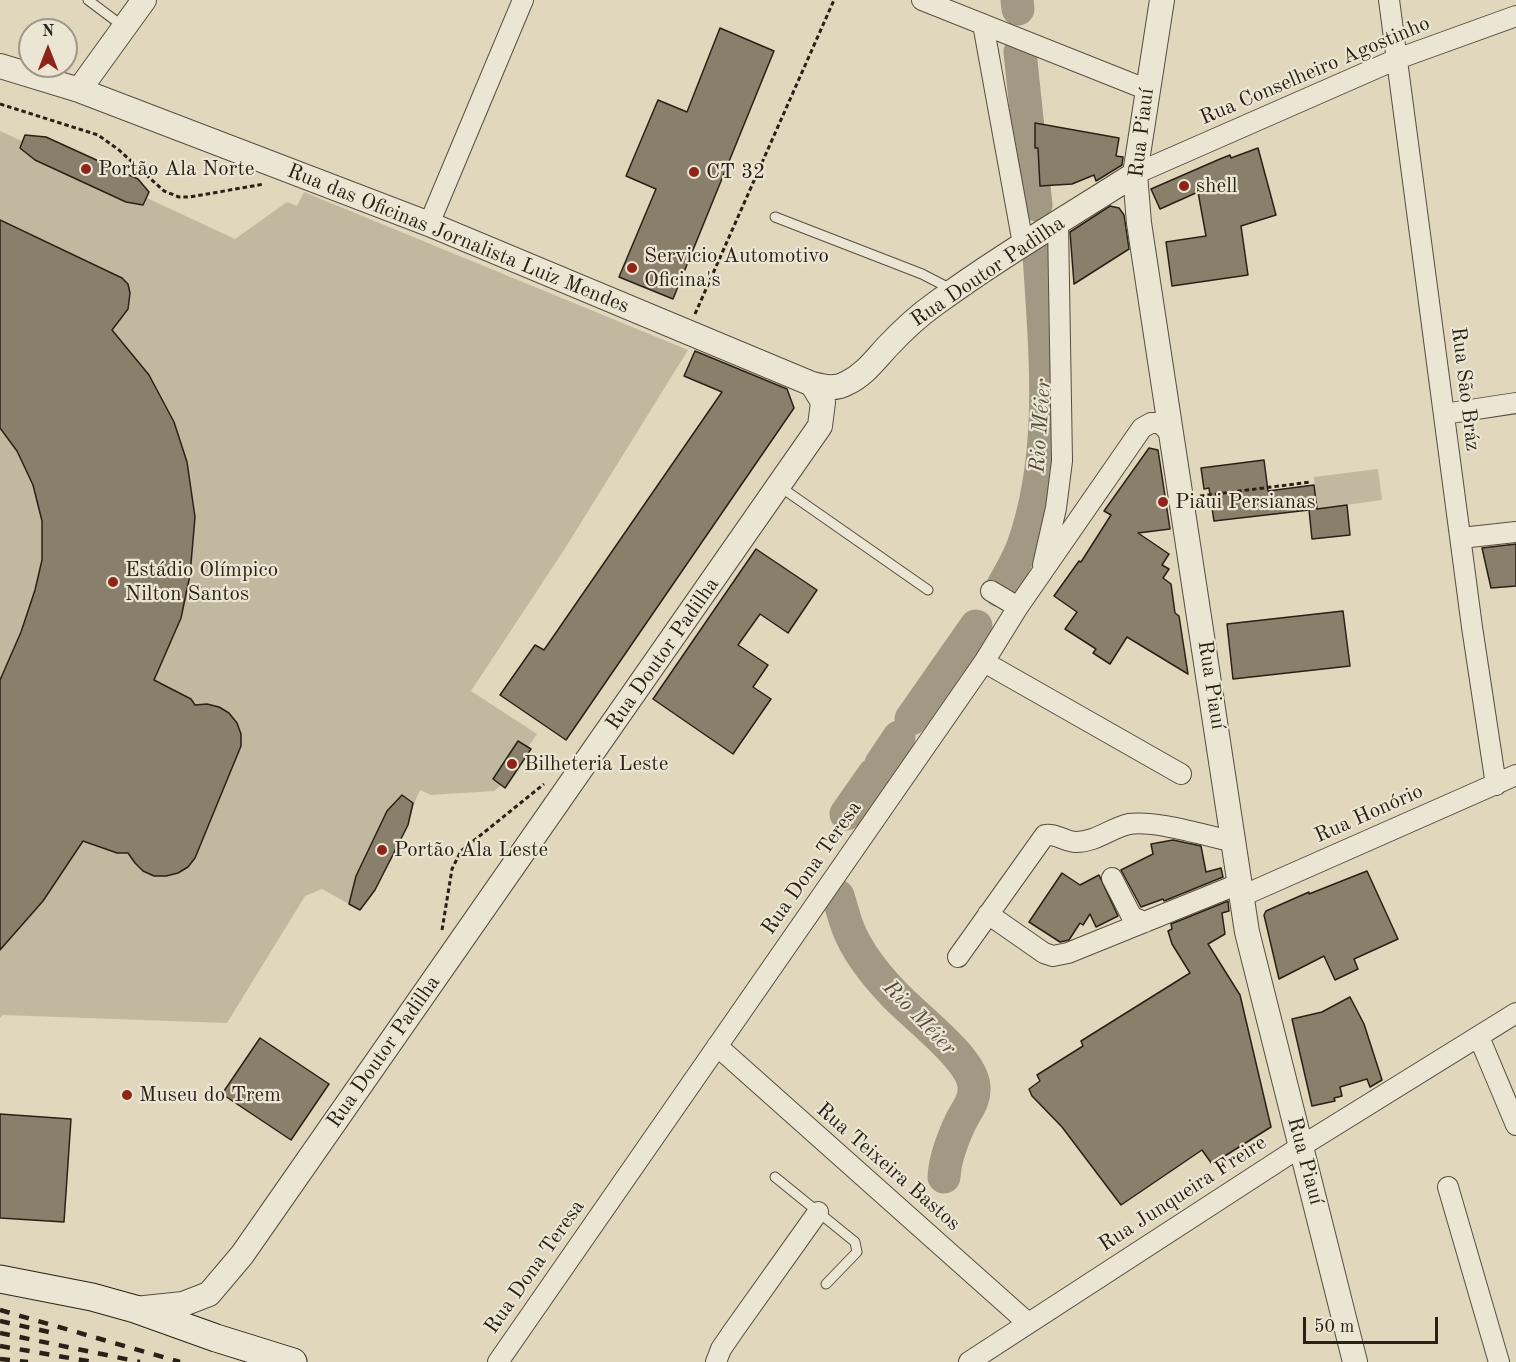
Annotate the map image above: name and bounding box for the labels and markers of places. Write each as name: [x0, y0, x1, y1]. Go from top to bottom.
place label: Portão Ala Norte: [98, 156, 254, 182]
place label: CT 32: [706, 159, 765, 185]
marker: Portão Ala Norte: [79, 162, 93, 176]
marker: CT 32: [687, 165, 701, 179]
place label: shell: [1196, 173, 1238, 199]
marker: shell: [1177, 179, 1191, 193]
place label: Servicio Automotivo Oficina's: [644, 243, 829, 293]
marker: Servicio Automotivo Oficina's: [625, 261, 639, 275]
place label: Piaui Persianas: [1175, 489, 1316, 515]
marker: Piaui Persianas: [1156, 495, 1170, 509]
place label: Estádio Olímpico Nilton Santos: [125, 557, 278, 607]
marker: Estádio Olímpico Nilton Santos: [106, 575, 120, 589]
place label: Bilheteria Leste: [524, 751, 668, 777]
marker: Bilheteria Leste: [505, 757, 519, 771]
place label: Portão Ala Leste: [394, 837, 548, 863]
marker: Portão Ala Leste: [375, 843, 389, 857]
place label: Museu do Trem: [139, 1082, 281, 1108]
marker: Museu do Trem: [120, 1088, 134, 1102]

